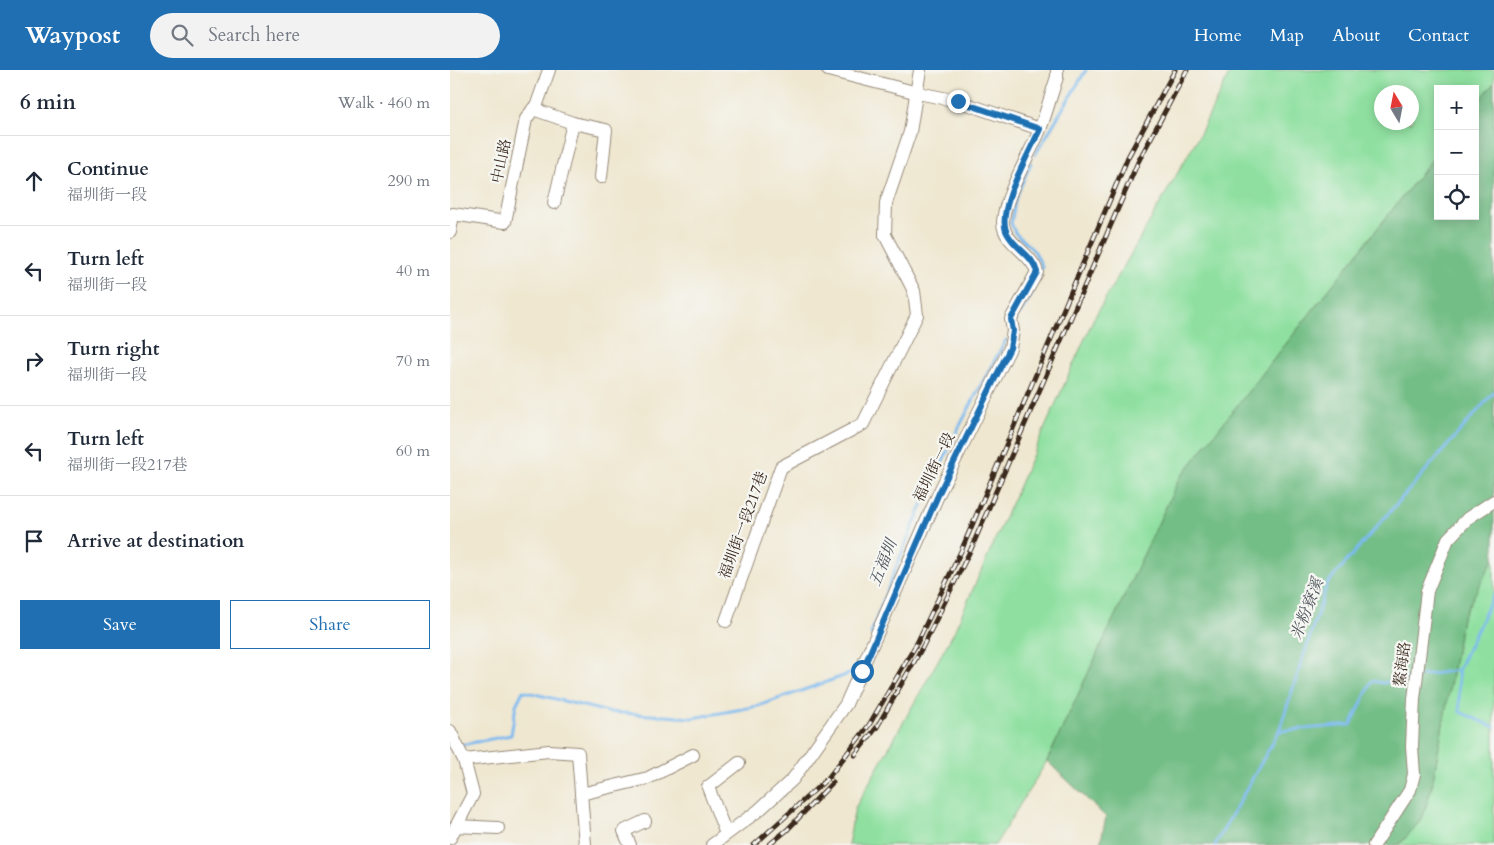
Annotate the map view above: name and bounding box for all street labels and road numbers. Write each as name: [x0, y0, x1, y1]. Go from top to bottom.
street label: 中山路: [487, 137, 515, 185]
street label: 福圳街一段: [909, 429, 959, 505]
street label: 福圳街一段217巷: [714, 468, 772, 582]
street label: 鰲海路: [1389, 640, 1415, 688]

